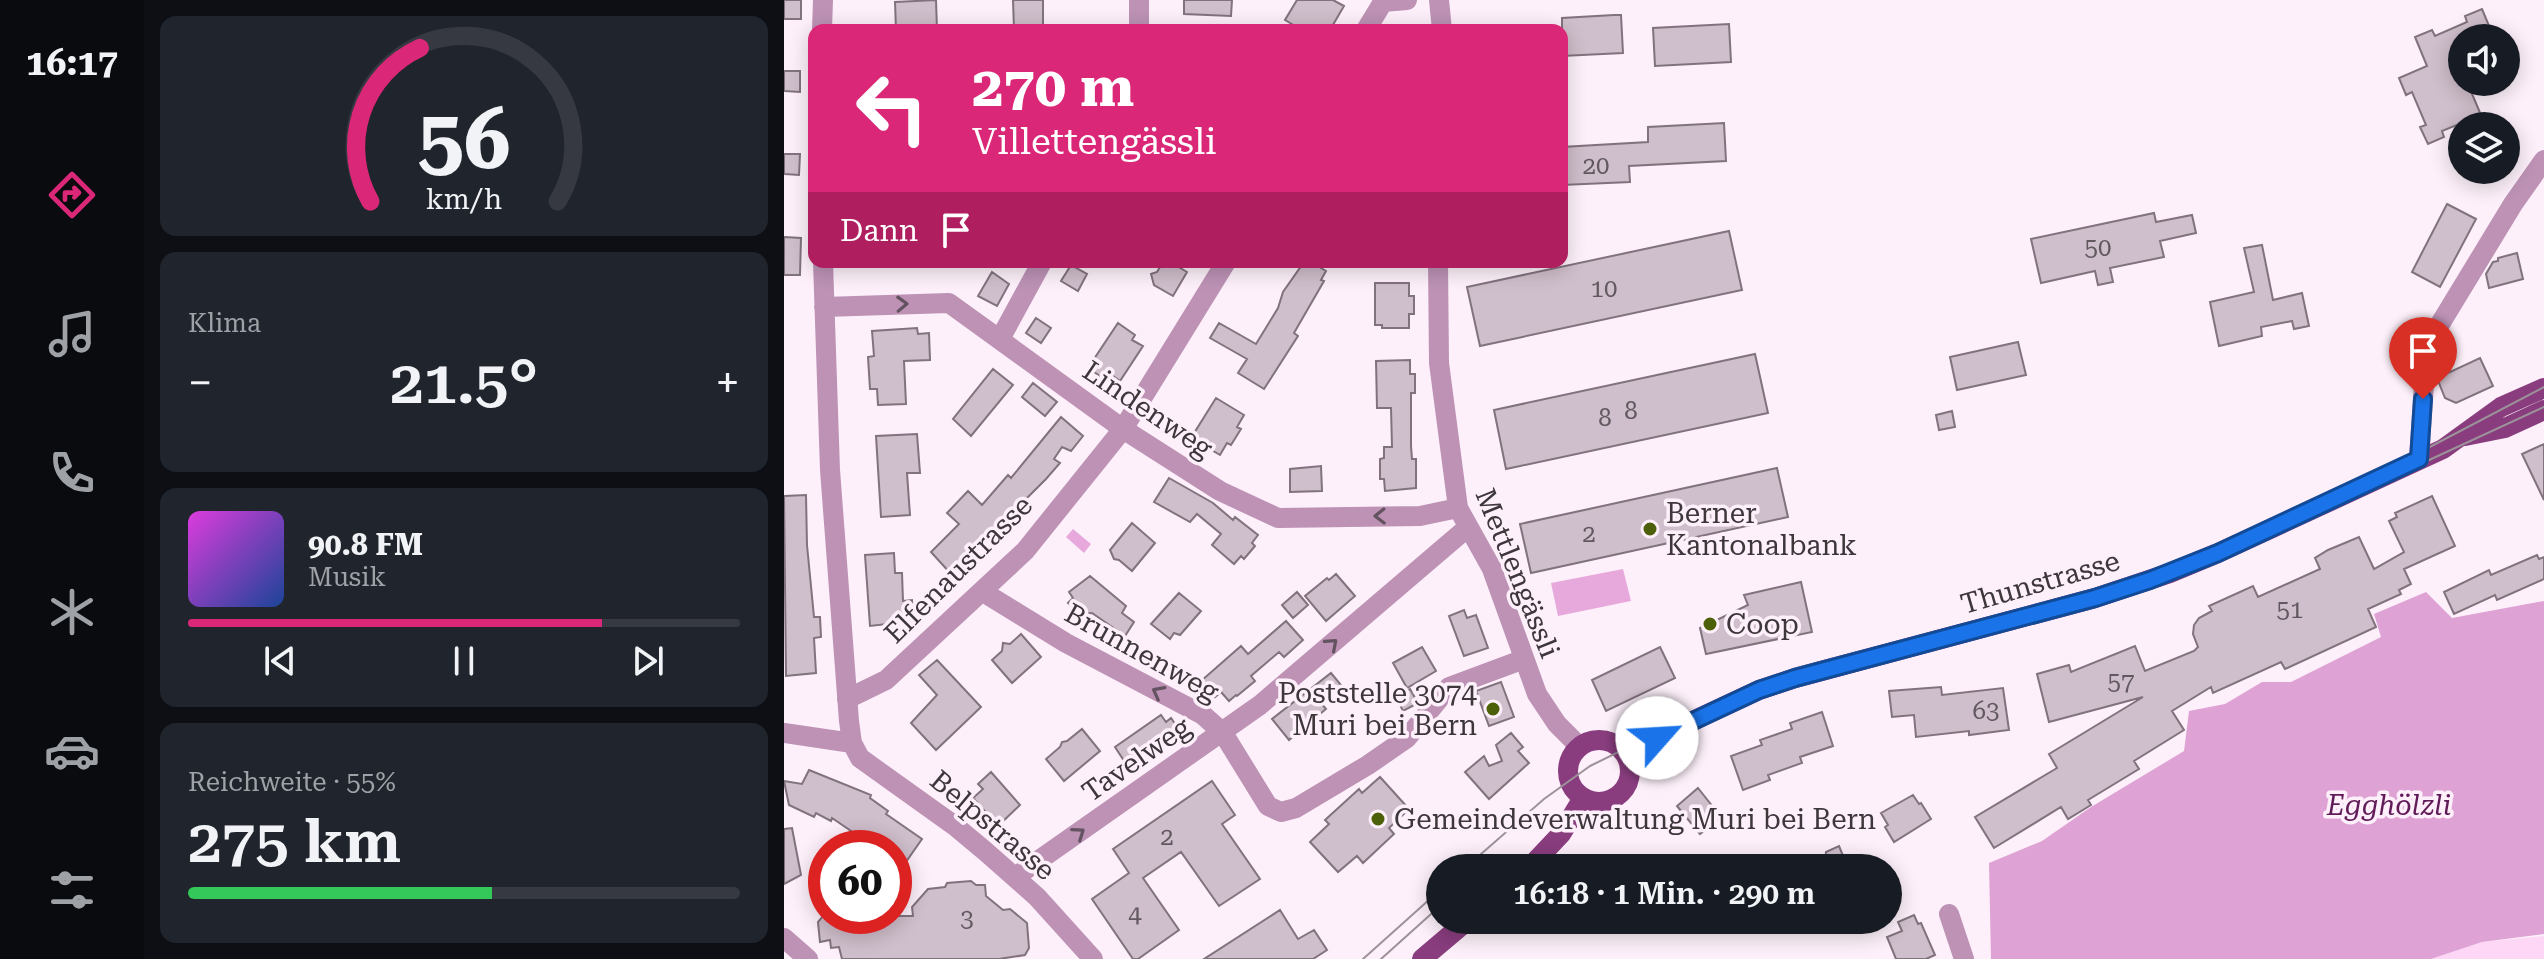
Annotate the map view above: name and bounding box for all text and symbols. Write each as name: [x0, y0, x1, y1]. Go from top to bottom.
map controls: [2448, 24, 2520, 184]
button: sound: [2448, 24, 2520, 96]
text: 16:17: [26, 42, 118, 84]
text: 270 m: [972, 54, 1134, 120]
icon: left: [840, 56, 944, 160]
text: 56: [417, 90, 511, 187]
button: layers: [2448, 112, 2520, 184]
text: Villettengässli: [972, 121, 1217, 163]
house number: 20: [1583, 152, 1609, 180]
icon: directions: [44, 167, 100, 223]
text: km/h: [426, 182, 502, 216]
icon: arrive: [934, 208, 978, 252]
text: Dann: [840, 213, 918, 248]
house number: 50: [2085, 234, 2111, 262]
house number: 10: [1591, 275, 1617, 303]
one-way arrow: [896, 295, 909, 312]
icon: music: [44, 306, 100, 362]
text: Klima: [188, 308, 261, 338]
pin: [2389, 317, 2457, 399]
icon: arrive: [2401, 329, 2445, 373]
text: 21.5°: [390, 347, 538, 418]
street label: Lindenweg: [1077, 354, 1219, 465]
text: −: [188, 357, 213, 409]
text: +: [715, 357, 740, 409]
house number: 8: [1624, 397, 1638, 425]
house number: 8: [1598, 404, 1612, 432]
icon: phone: [44, 445, 100, 501]
street label: Mettlengässli: [1469, 484, 1567, 663]
street label: Elfenaustrasse: [878, 489, 1039, 650]
place label: Berner Kantonalbank: [1666, 497, 1857, 562]
one-way arrow: [1373, 508, 1386, 525]
house number: 2: [1582, 520, 1596, 548]
marker: Berner Kantonalbank: [1641, 520, 1659, 538]
text: 90.8 FM: [308, 527, 423, 562]
street label: Thunstrasse: [1957, 544, 2123, 621]
text: Musik: [308, 562, 386, 592]
icon: climate: [44, 584, 100, 640]
house number: 51: [2277, 596, 2303, 624]
street label: Brunnenweg: [1059, 597, 1224, 708]
place label: Coop: [1726, 608, 1799, 641]
marker: Coop: [1701, 615, 1719, 633]
icon: previous: [258, 639, 302, 683]
icon: pause: [442, 639, 486, 683]
icon: next: [626, 639, 670, 683]
one-way arrow: [1322, 639, 1337, 654]
house number: 57: [2108, 668, 2134, 696]
place label: Poststelle 3074 Muri bei Bern: [1278, 677, 1477, 742]
one-way arrow: [1151, 686, 1166, 701]
position arrow: [1615, 696, 1699, 780]
house number: 63: [1973, 697, 1999, 725]
marker: Poststelle 3074 Muri bei Bern: [1484, 700, 1502, 718]
street label: Tavelweg: [1076, 710, 1197, 809]
icon: car: [44, 723, 100, 779]
street label: Belpstrasse: [924, 764, 1062, 887]
text: Reichweite · 55%: [188, 767, 396, 797]
park label: Egghölzli: [2326, 789, 2451, 822]
place label: Gemeindeverwaltung Muri bei Bern: [1394, 803, 1876, 836]
text: 275 km: [188, 806, 401, 877]
marker: Gemeindeverwaltung Muri bei Bern: [1369, 810, 1387, 828]
house number: 2: [1160, 823, 1174, 851]
one-way arrow: [1070, 828, 1084, 843]
speed limit sign: 60: [808, 830, 912, 934]
icon: filters: [44, 862, 100, 918]
text: 16:18 · 1 Min. · 290 m: [1513, 876, 1815, 911]
house number: 4: [1128, 901, 1142, 929]
house number: 3: [960, 905, 974, 933]

